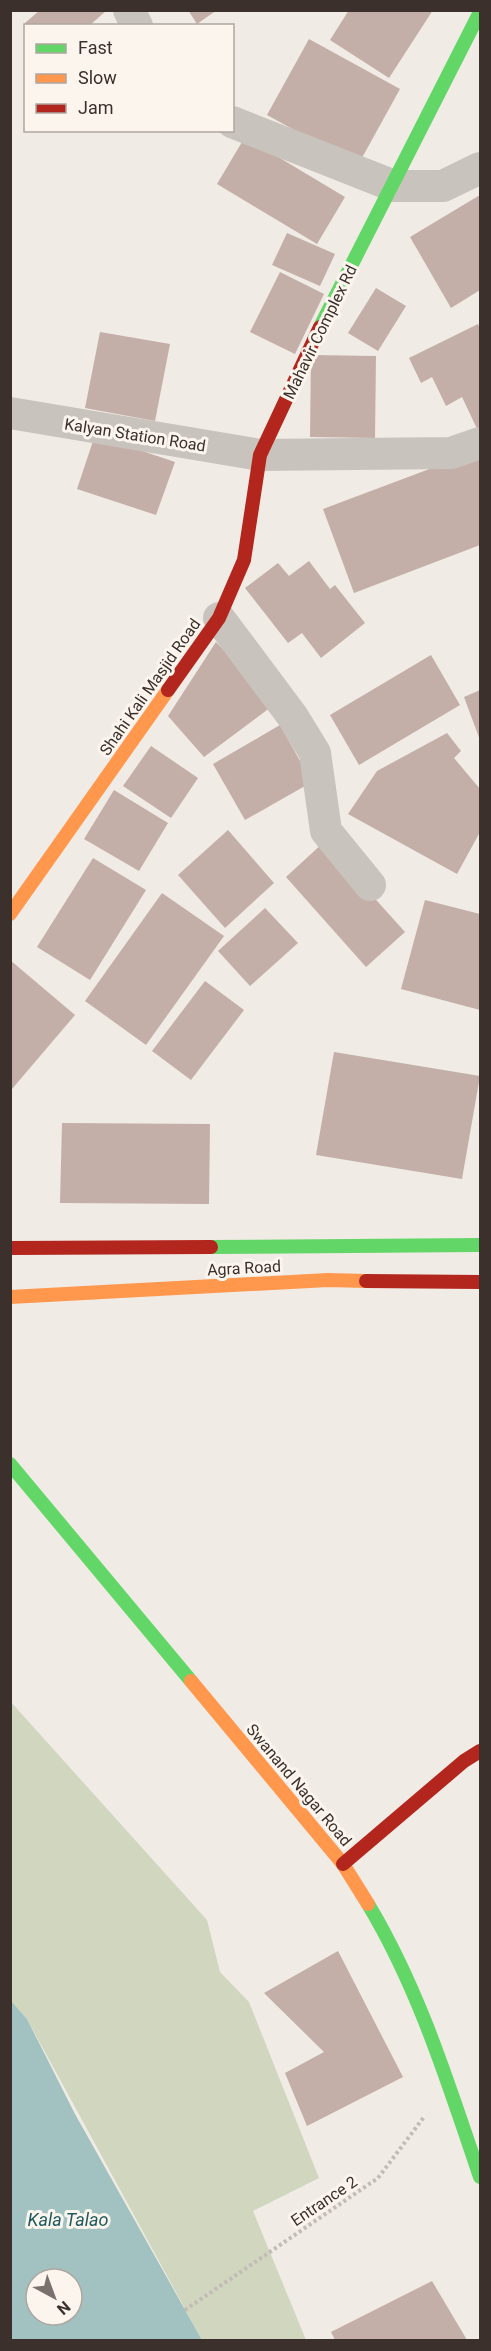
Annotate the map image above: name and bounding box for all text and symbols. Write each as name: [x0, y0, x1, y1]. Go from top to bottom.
legend: [24, 24, 234, 132]
text: Fast: [78, 37, 113, 58]
text: Slow: [78, 67, 117, 88]
text: Jam: [78, 97, 114, 118]
street label: Mahavir Complex Rd: [279, 262, 361, 402]
street label: Kalyan Station Road: [63, 414, 207, 456]
street label: Shahi Kali Masjid Road: [96, 615, 204, 759]
street label: Agra Road: [207, 1257, 281, 1279]
street label: Swanand Nagar Road: [242, 1720, 356, 1850]
street label: Entrance 2: [287, 2172, 361, 2230]
water label: Kala Talao: [28, 2209, 108, 2230]
north arrow: [24, 2267, 84, 2327]
text: N: [53, 2297, 74, 2319]

